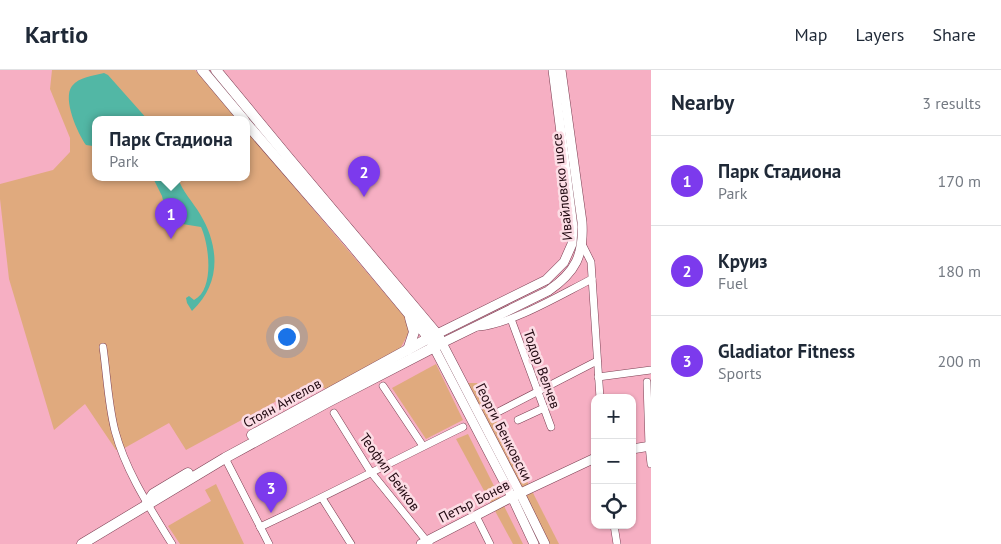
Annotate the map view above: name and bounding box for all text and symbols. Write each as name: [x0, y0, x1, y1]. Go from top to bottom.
text: Kartio: [25, 19, 88, 50]
text: Map: [795, 23, 827, 46]
text: Layers: [855, 23, 904, 46]
text: Share: [932, 23, 976, 46]
text: Nearby: [671, 89, 734, 116]
text: 3 results: [922, 93, 981, 113]
popup: [92, 116, 250, 181]
text: Парк Стадиона: [109, 127, 233, 151]
street label: Ивайловско шосе: [547, 133, 577, 241]
text: Park: [109, 151, 139, 171]
pin: 2: [348, 156, 380, 197]
text: Парк Стадиона: [718, 159, 841, 183]
text: 1: [682, 171, 692, 191]
text: 170 m: [938, 171, 981, 191]
text: Park: [718, 183, 747, 203]
pin: 1: [155, 198, 187, 239]
text: Круиз: [718, 249, 767, 273]
text: 2: [682, 261, 692, 281]
text: 180 m: [938, 261, 981, 281]
text: Fuel: [718, 273, 748, 293]
your location: [274, 324, 300, 350]
street label: Тодор Велчев: [519, 327, 565, 411]
text: Gladiator Fitness: [718, 339, 855, 363]
text: 3: [682, 351, 692, 371]
text: 200 m: [938, 351, 981, 371]
text: Sports: [718, 363, 762, 383]
street label: Стоян Ангелов: [240, 374, 324, 432]
street label: Георги Бенковски: [472, 380, 536, 484]
map controls: [591, 394, 636, 529]
button: +: [591, 394, 636, 439]
street label: Теофил Бейков: [356, 430, 424, 514]
button: −: [591, 439, 636, 484]
pin: 3: [255, 472, 287, 513]
street label: Петър Бонев: [435, 475, 513, 527]
button: locate: [591, 484, 636, 529]

